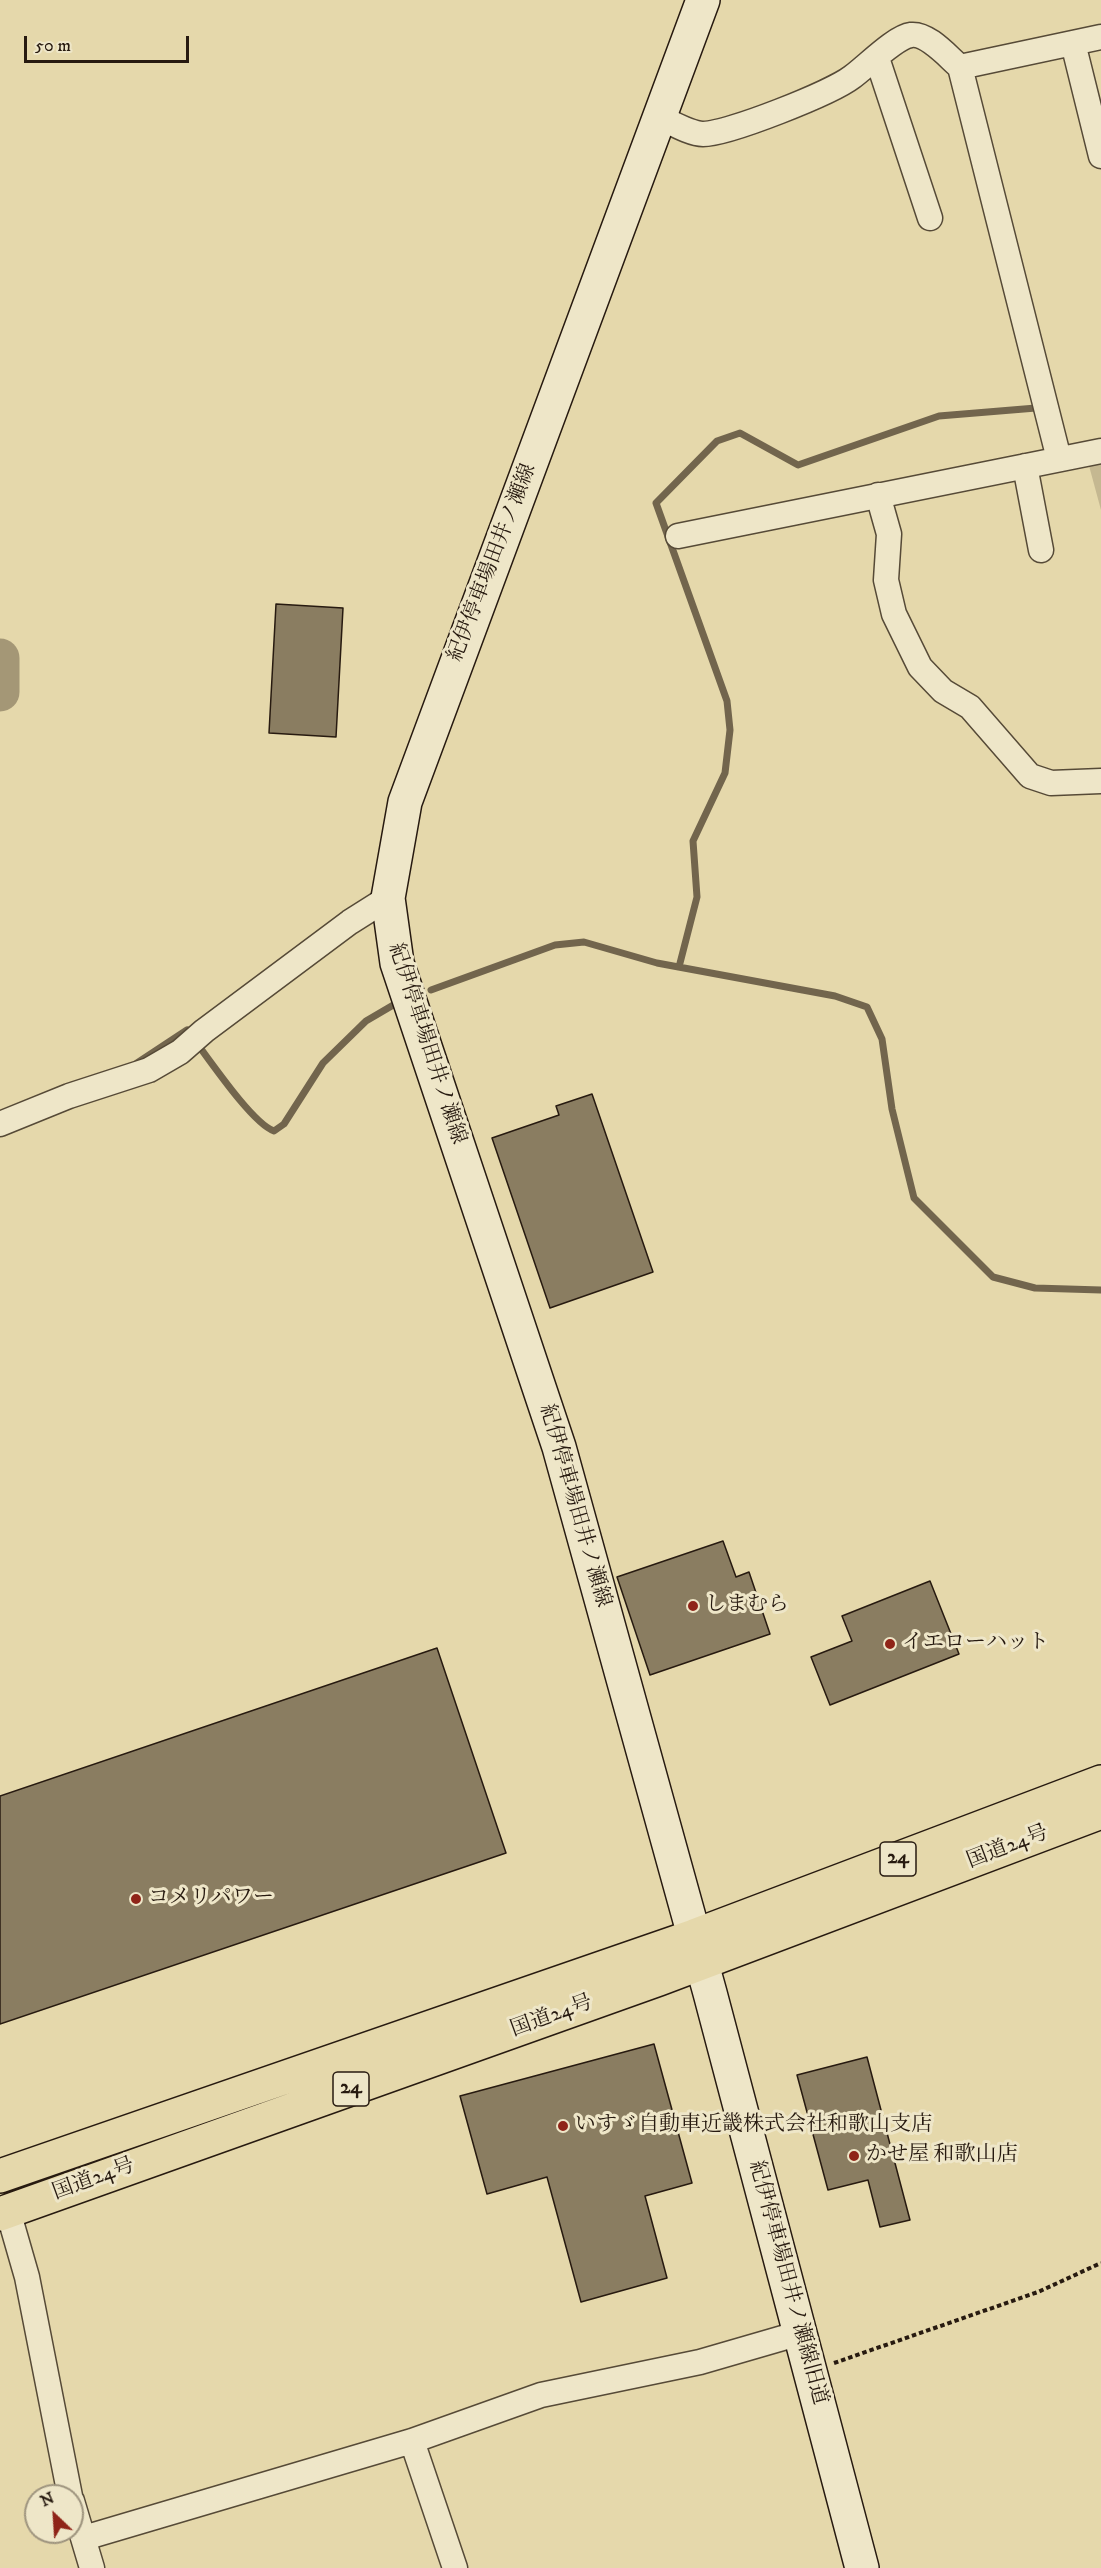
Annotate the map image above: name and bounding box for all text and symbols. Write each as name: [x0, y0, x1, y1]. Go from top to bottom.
scale bar: [27, 24, 192, 62]
text: 50 m: [35, 35, 71, 57]
street label: 紀伊停車場田井ノ瀬線: [444, 460, 542, 666]
street label: 紀伊停車場田井ノ瀬線: [382, 940, 470, 1148]
street label: 紀伊停車場田井ノ瀬線: [533, 1402, 615, 1610]
place label: しまむら: [705, 1593, 789, 1619]
marker: しまむら: [686, 1599, 700, 1613]
place label: イエローハット: [902, 1631, 1049, 1657]
marker: イエローハット: [883, 1637, 897, 1651]
street label: 国道24号: [964, 1821, 1052, 1875]
road number: 24: [880, 1842, 916, 1876]
place label: コメリパワー: [148, 1886, 274, 1912]
marker: コメリパワー: [129, 1892, 143, 1906]
street label: 国道24号: [508, 1991, 596, 2043]
road number: 24: [333, 2072, 369, 2106]
place label: いすゞ自動車近畿株式会社和歌山支店: [575, 2113, 932, 2139]
marker: いすゞ自動車近畿株式会社和歌山支店: [556, 2119, 570, 2133]
place label: かせ屋 和歌山店: [866, 2143, 1018, 2169]
marker: かせ屋 和歌山店: [847, 2149, 861, 2163]
street label: 国道24号: [50, 2154, 138, 2206]
street label: 紀伊停車場田井ノ瀬線旧道: [742, 2158, 832, 2408]
north arrow: [24, 2484, 84, 2544]
text: N: [37, 2488, 57, 2511]

